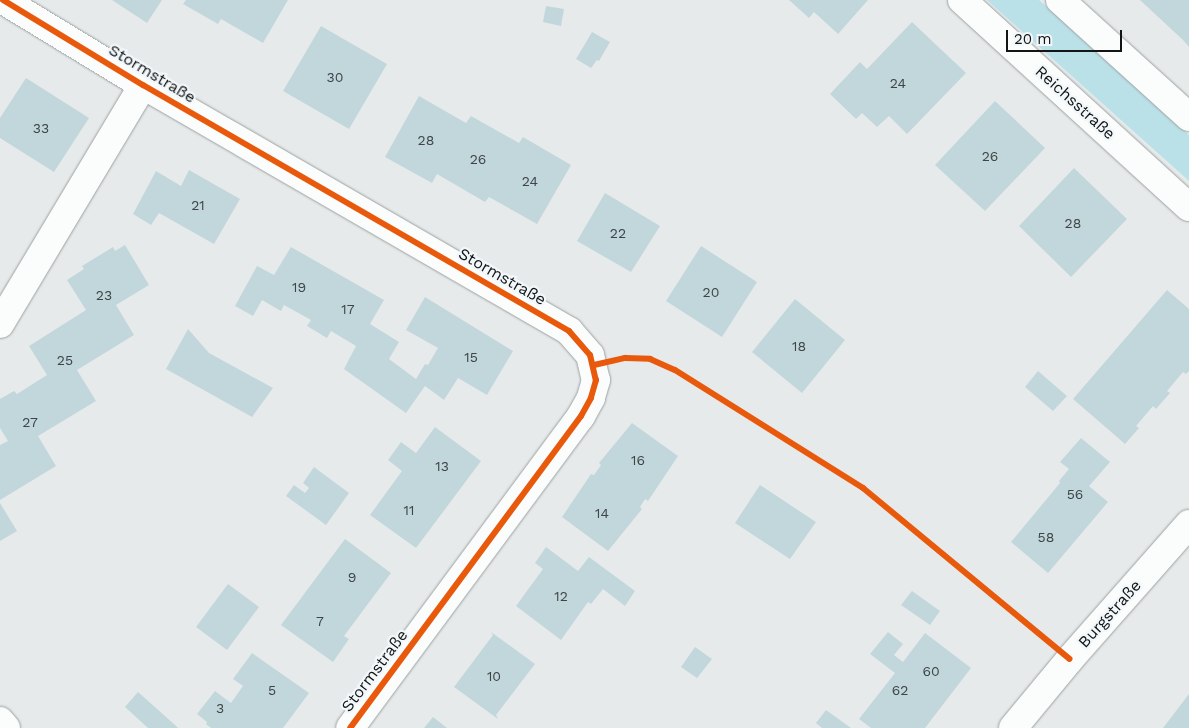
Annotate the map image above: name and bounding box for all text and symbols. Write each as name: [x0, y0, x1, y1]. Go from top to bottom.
scale bar: [1009, 20, 1125, 52]
text: 20 m: [1014, 30, 1052, 48]
street label: Stormstraße: [105, 41, 199, 107]
street label: Reichsstraße: [1031, 62, 1119, 144]
house number: 30: [327, 69, 343, 85]
house number: 24: [890, 75, 906, 91]
house number: 33: [33, 120, 49, 136]
house number: 28: [418, 132, 434, 148]
house number: 26: [982, 148, 998, 164]
house number: 26: [470, 151, 486, 167]
house number: 24: [522, 173, 538, 189]
house number: 21: [191, 197, 205, 213]
house number: 28: [1065, 215, 1081, 231]
house number: 22: [610, 225, 626, 241]
street label: Stormstraße: [455, 244, 549, 310]
house number: 19: [292, 279, 306, 295]
house number: 20: [703, 284, 719, 300]
house number: 23: [96, 287, 112, 303]
house number: 17: [341, 301, 355, 317]
house number: 18: [792, 338, 806, 354]
house number: 15: [464, 349, 478, 365]
house number: 25: [57, 352, 73, 368]
house number: 27: [22, 414, 38, 430]
house number: 16: [631, 452, 645, 468]
house number: 13: [435, 458, 449, 474]
house number: 56: [1067, 486, 1083, 502]
house number: 11: [404, 502, 414, 518]
house number: 14: [595, 505, 609, 521]
house number: 58: [1038, 529, 1054, 545]
house number: 9: [348, 569, 356, 585]
street label: Burgstraße: [1075, 576, 1145, 652]
house number: 12: [554, 588, 568, 604]
house number: 7: [316, 613, 324, 629]
street label: Stormstraße: [338, 626, 412, 716]
house number: 60: [922, 663, 940, 679]
house number: 10: [487, 668, 501, 684]
house number: 5: [268, 682, 276, 698]
house number: 62: [892, 682, 908, 698]
house number: 3: [216, 700, 224, 716]

